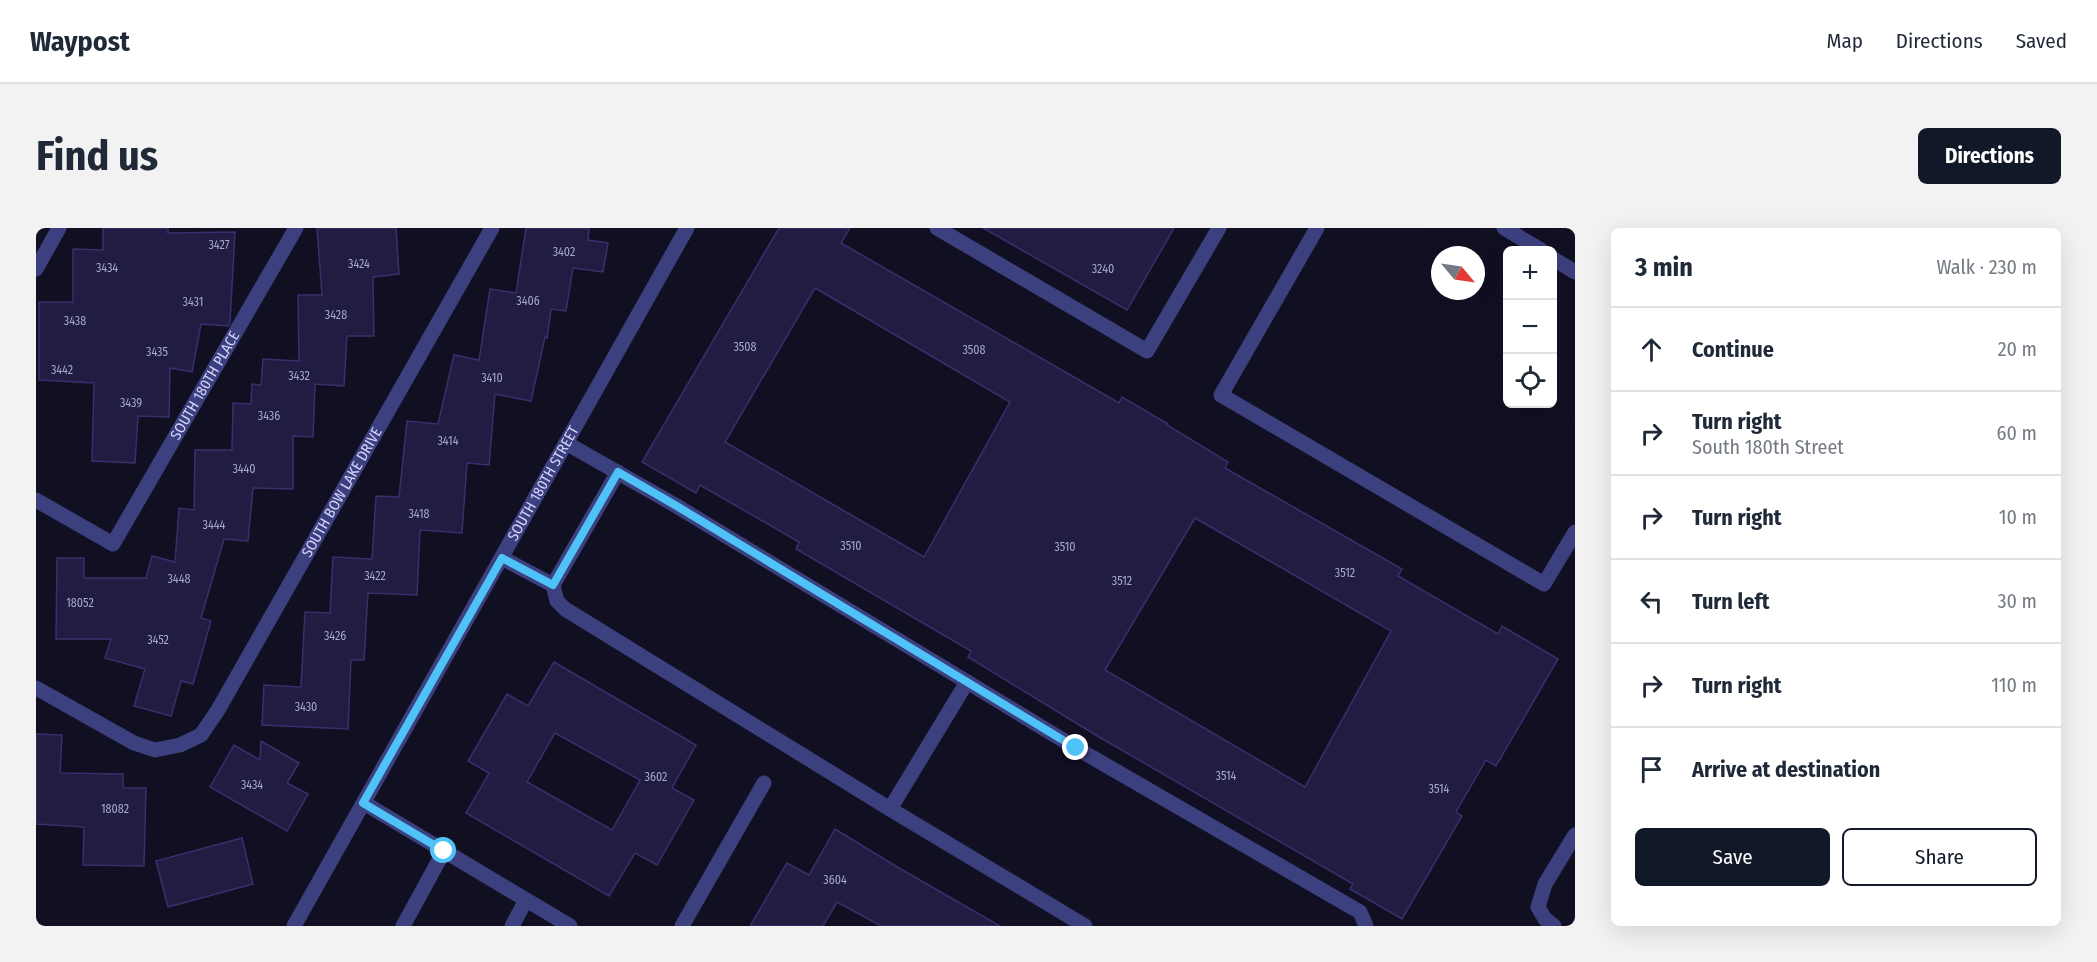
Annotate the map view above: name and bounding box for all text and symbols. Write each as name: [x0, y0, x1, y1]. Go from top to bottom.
text: Waypost: [30, 25, 130, 58]
text: Map: [1826, 28, 1863, 54]
text: Directions: [1896, 28, 1983, 54]
text: Saved: [2016, 28, 2067, 54]
button: Directions: [1918, 128, 2061, 184]
text: Find us: [36, 131, 158, 181]
house number: 3427: [208, 238, 230, 252]
house number: 3402: [553, 245, 575, 259]
north arrow: [1431, 246, 1485, 300]
map controls: [1503, 246, 1557, 408]
button: +: [1503, 246, 1557, 300]
text: 3 min: [1635, 252, 1693, 283]
text: Walk · 230 m: [1936, 255, 2037, 279]
house number: 3424: [348, 257, 370, 271]
house number: 3434: [96, 261, 118, 275]
house number: 3240: [1092, 262, 1114, 276]
house number: 3406: [516, 294, 540, 308]
house number: 3431: [183, 295, 203, 309]
button: −: [1503, 300, 1557, 354]
house number: 3428: [325, 308, 347, 322]
house number: 3438: [64, 314, 86, 328]
street label: SOUTH 180TH PLACE: [166, 328, 243, 443]
icon: ahead: [1635, 333, 1668, 366]
text: Continue: [1692, 336, 1774, 363]
text: 20 m: [1998, 337, 2037, 361]
house number: 3508: [733, 340, 757, 354]
house number: 3508: [962, 343, 986, 357]
house number: 3435: [146, 345, 168, 359]
button: locate: [1503, 354, 1557, 408]
house number: 3442: [51, 363, 73, 377]
house number: 3432: [288, 369, 310, 383]
house number: 3410: [481, 371, 503, 385]
house number: 3439: [120, 396, 142, 410]
text: Turn right: [1692, 408, 1781, 435]
house number: 3436: [258, 409, 280, 423]
icon: right: [1635, 417, 1668, 450]
text: 60 m: [1997, 421, 2037, 445]
street label: SOUTH 180TH STREET: [504, 423, 583, 544]
street label: SOUTH BOW LAKE DRIVE: [298, 424, 386, 560]
house number: 3414: [437, 434, 459, 448]
text: South 180th Street: [1692, 435, 1844, 459]
house number: 3440: [232, 462, 256, 476]
icon: right: [1635, 501, 1668, 534]
text: Turn right: [1692, 504, 1781, 531]
text: 10 m: [1999, 505, 2037, 529]
house number: 3418: [408, 507, 430, 521]
house number: 3444: [203, 518, 226, 532]
house number: 3510: [840, 539, 862, 553]
house number: 3510: [1054, 540, 1076, 554]
house number: 3512: [1335, 566, 1355, 580]
house number: 3422: [364, 569, 386, 583]
house number: 3448: [168, 572, 190, 586]
house number: 3512: [1112, 574, 1132, 588]
icon: left: [1635, 585, 1668, 618]
text: Turn left: [1692, 588, 1770, 615]
text: 30 m: [1997, 589, 2037, 613]
house number: 18052: [66, 596, 94, 610]
house number: 3426: [324, 629, 346, 643]
house number: 3452: [147, 633, 169, 647]
icon: right: [1635, 669, 1668, 702]
text: Turn right: [1692, 672, 1781, 699]
text: 110 m: [1991, 673, 2037, 697]
house number: 3430: [295, 700, 317, 714]
route end: [1062, 734, 1088, 760]
icon: arrive: [1635, 753, 1668, 786]
text: Arrive at destination: [1692, 756, 1880, 783]
house number: 3514: [1216, 769, 1237, 783]
house number: 3602: [645, 770, 667, 784]
house number: 3434: [241, 778, 263, 792]
house number: 3514: [1429, 782, 1450, 796]
house number: 18082: [101, 802, 129, 816]
button: Save: [1635, 828, 1830, 886]
button: Share: [1842, 828, 2037, 886]
route start: [430, 837, 456, 863]
house number: 3604: [823, 873, 847, 887]

